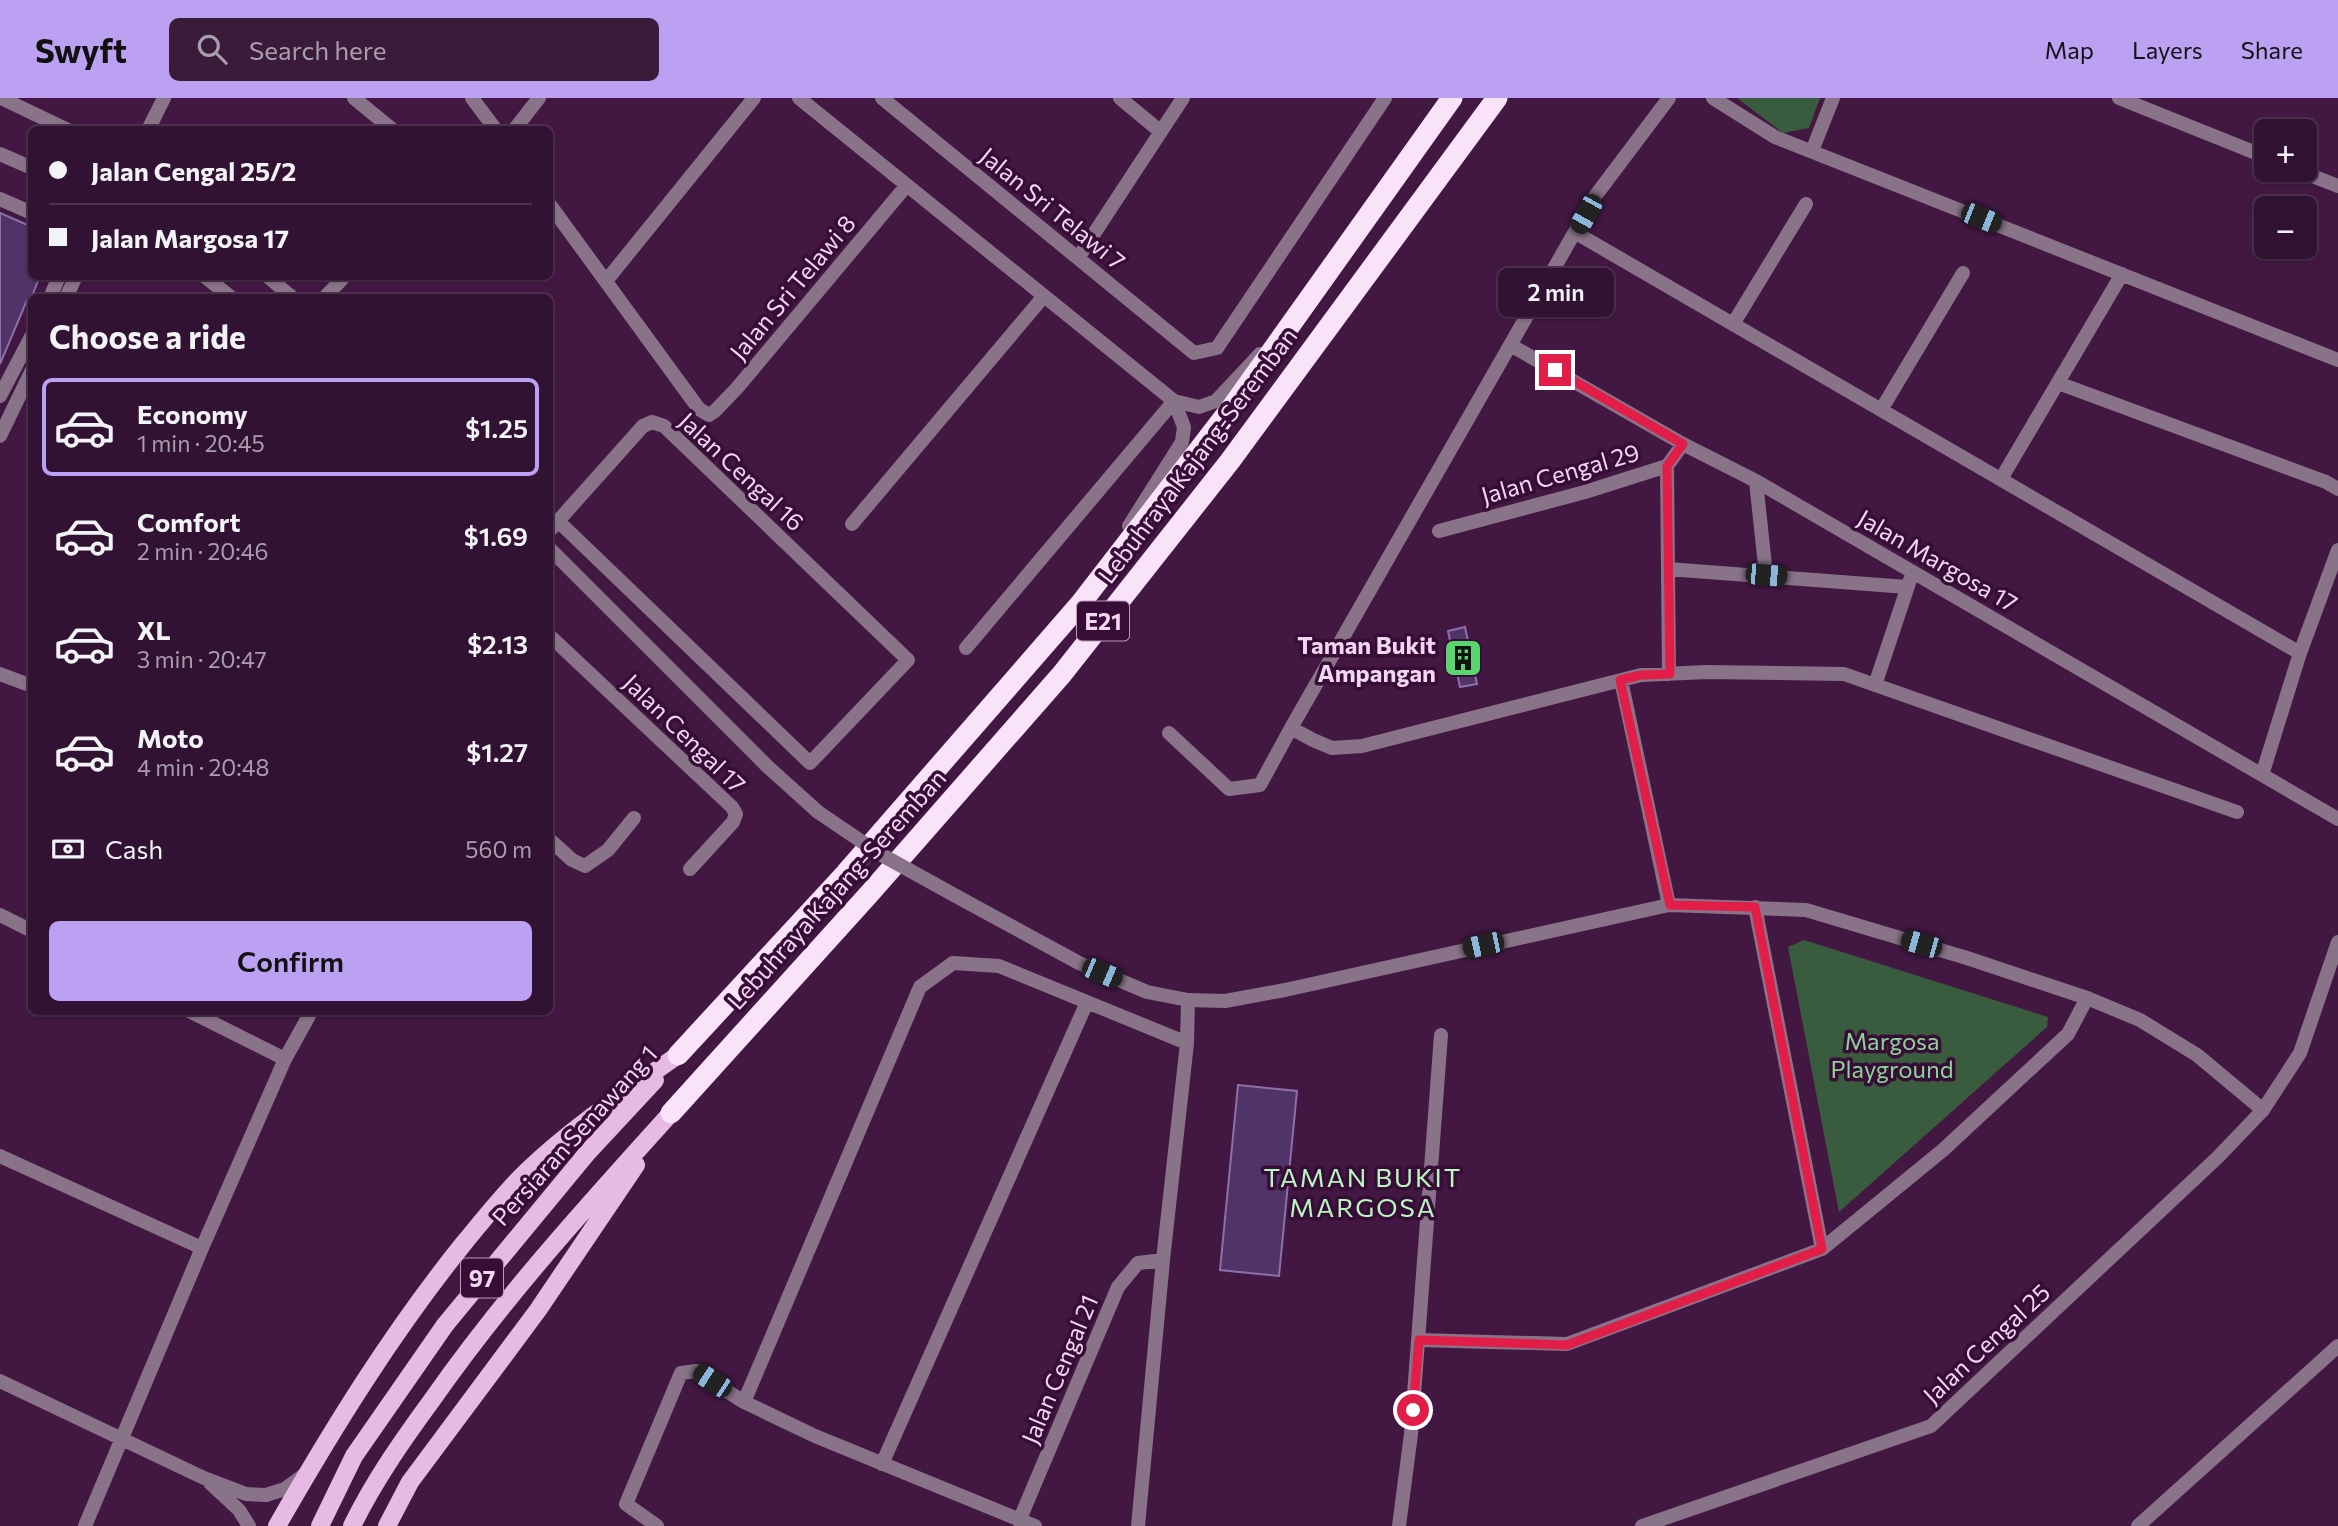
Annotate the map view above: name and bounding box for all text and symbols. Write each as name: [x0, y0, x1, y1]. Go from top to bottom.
search box: [169, 18, 659, 81]
text: Swyft: [35, 29, 127, 70]
icon: search: [193, 30, 231, 68]
text: Search here: [249, 34, 386, 65]
text: Map: [2045, 35, 2094, 64]
text: Layers: [2132, 35, 2203, 64]
text: Share: [2241, 35, 2303, 64]
map controls: [2254, 119, 2317, 259]
button: +: [2254, 119, 2317, 182]
street label: Jalan Sri Telawi 7: [975, 141, 1131, 275]
text: Jalan Cengal 25/2: [91, 155, 296, 186]
car: [1567, 191, 1606, 237]
button: −: [2254, 196, 2317, 259]
car: [1958, 200, 2005, 236]
street label: Jalan Sri Telawi 8: [723, 209, 861, 365]
text: Jalan Margosa 17: [91, 222, 289, 253]
callout: 2 min: [1497, 268, 1613, 317]
text: 2 min: [1528, 278, 1584, 306]
text: Choose a ride: [49, 316, 246, 356]
street label: Lebuhraya Kajang-Seremban: [1091, 322, 1303, 588]
route end: [1539, 354, 1571, 386]
icon: car: [53, 396, 116, 459]
text: Economy: [137, 398, 248, 429]
street label: Jalan Cengal 16: [673, 406, 811, 536]
text: $1.25: [465, 412, 528, 443]
text: 1 min · 20:45: [137, 429, 265, 457]
street label: Jalan Cengal 29: [1478, 437, 1642, 509]
street label: Jalan Margosa 17: [1853, 503, 2023, 617]
icon: car: [53, 504, 116, 567]
text: Comfort: [137, 506, 240, 537]
text: $1.69: [464, 520, 528, 551]
text: 2 min · 20:46: [137, 537, 268, 565]
car: [1745, 563, 1788, 587]
road number: E21: [1077, 601, 1129, 640]
icon: car: [53, 612, 116, 675]
text: XL: [137, 614, 171, 645]
text: $2.13: [467, 628, 528, 659]
place label: Taman Bukit Ampangan: [1297, 630, 1436, 687]
building icon: Taman Bukit Ampangan: [1442, 637, 1484, 679]
text: 3 min · 20:47: [137, 645, 267, 673]
street label: Jalan Cengal 17: [618, 668, 752, 798]
icon: car: [53, 720, 116, 783]
text: Moto: [137, 722, 204, 753]
text: $1.27: [466, 736, 528, 767]
text: 4 min · 20:48: [137, 753, 270, 781]
street label: Lebuhraya Kajang-Seremban: [721, 763, 951, 1015]
icon: cash: [49, 830, 87, 868]
text: Cash: [105, 833, 163, 864]
text: 560 m: [465, 835, 532, 863]
button: Confirm: [49, 921, 532, 1001]
car: [1898, 928, 1945, 960]
car: [1461, 930, 1506, 960]
car: [1079, 955, 1126, 991]
park label: Margosa Playground: [1830, 1026, 1954, 1083]
street label: Persiaran Senawang 1: [486, 1039, 662, 1231]
district label: TAMAN BUKIT MARGOSA: [1264, 1161, 1462, 1222]
road number: 97: [461, 1259, 503, 1298]
street label: Jalan Cengal 25: [1917, 1277, 2055, 1409]
street label: Jalan Cengal 21: [1015, 1290, 1103, 1448]
car: [689, 1361, 736, 1401]
route start: [1397, 1394, 1429, 1426]

